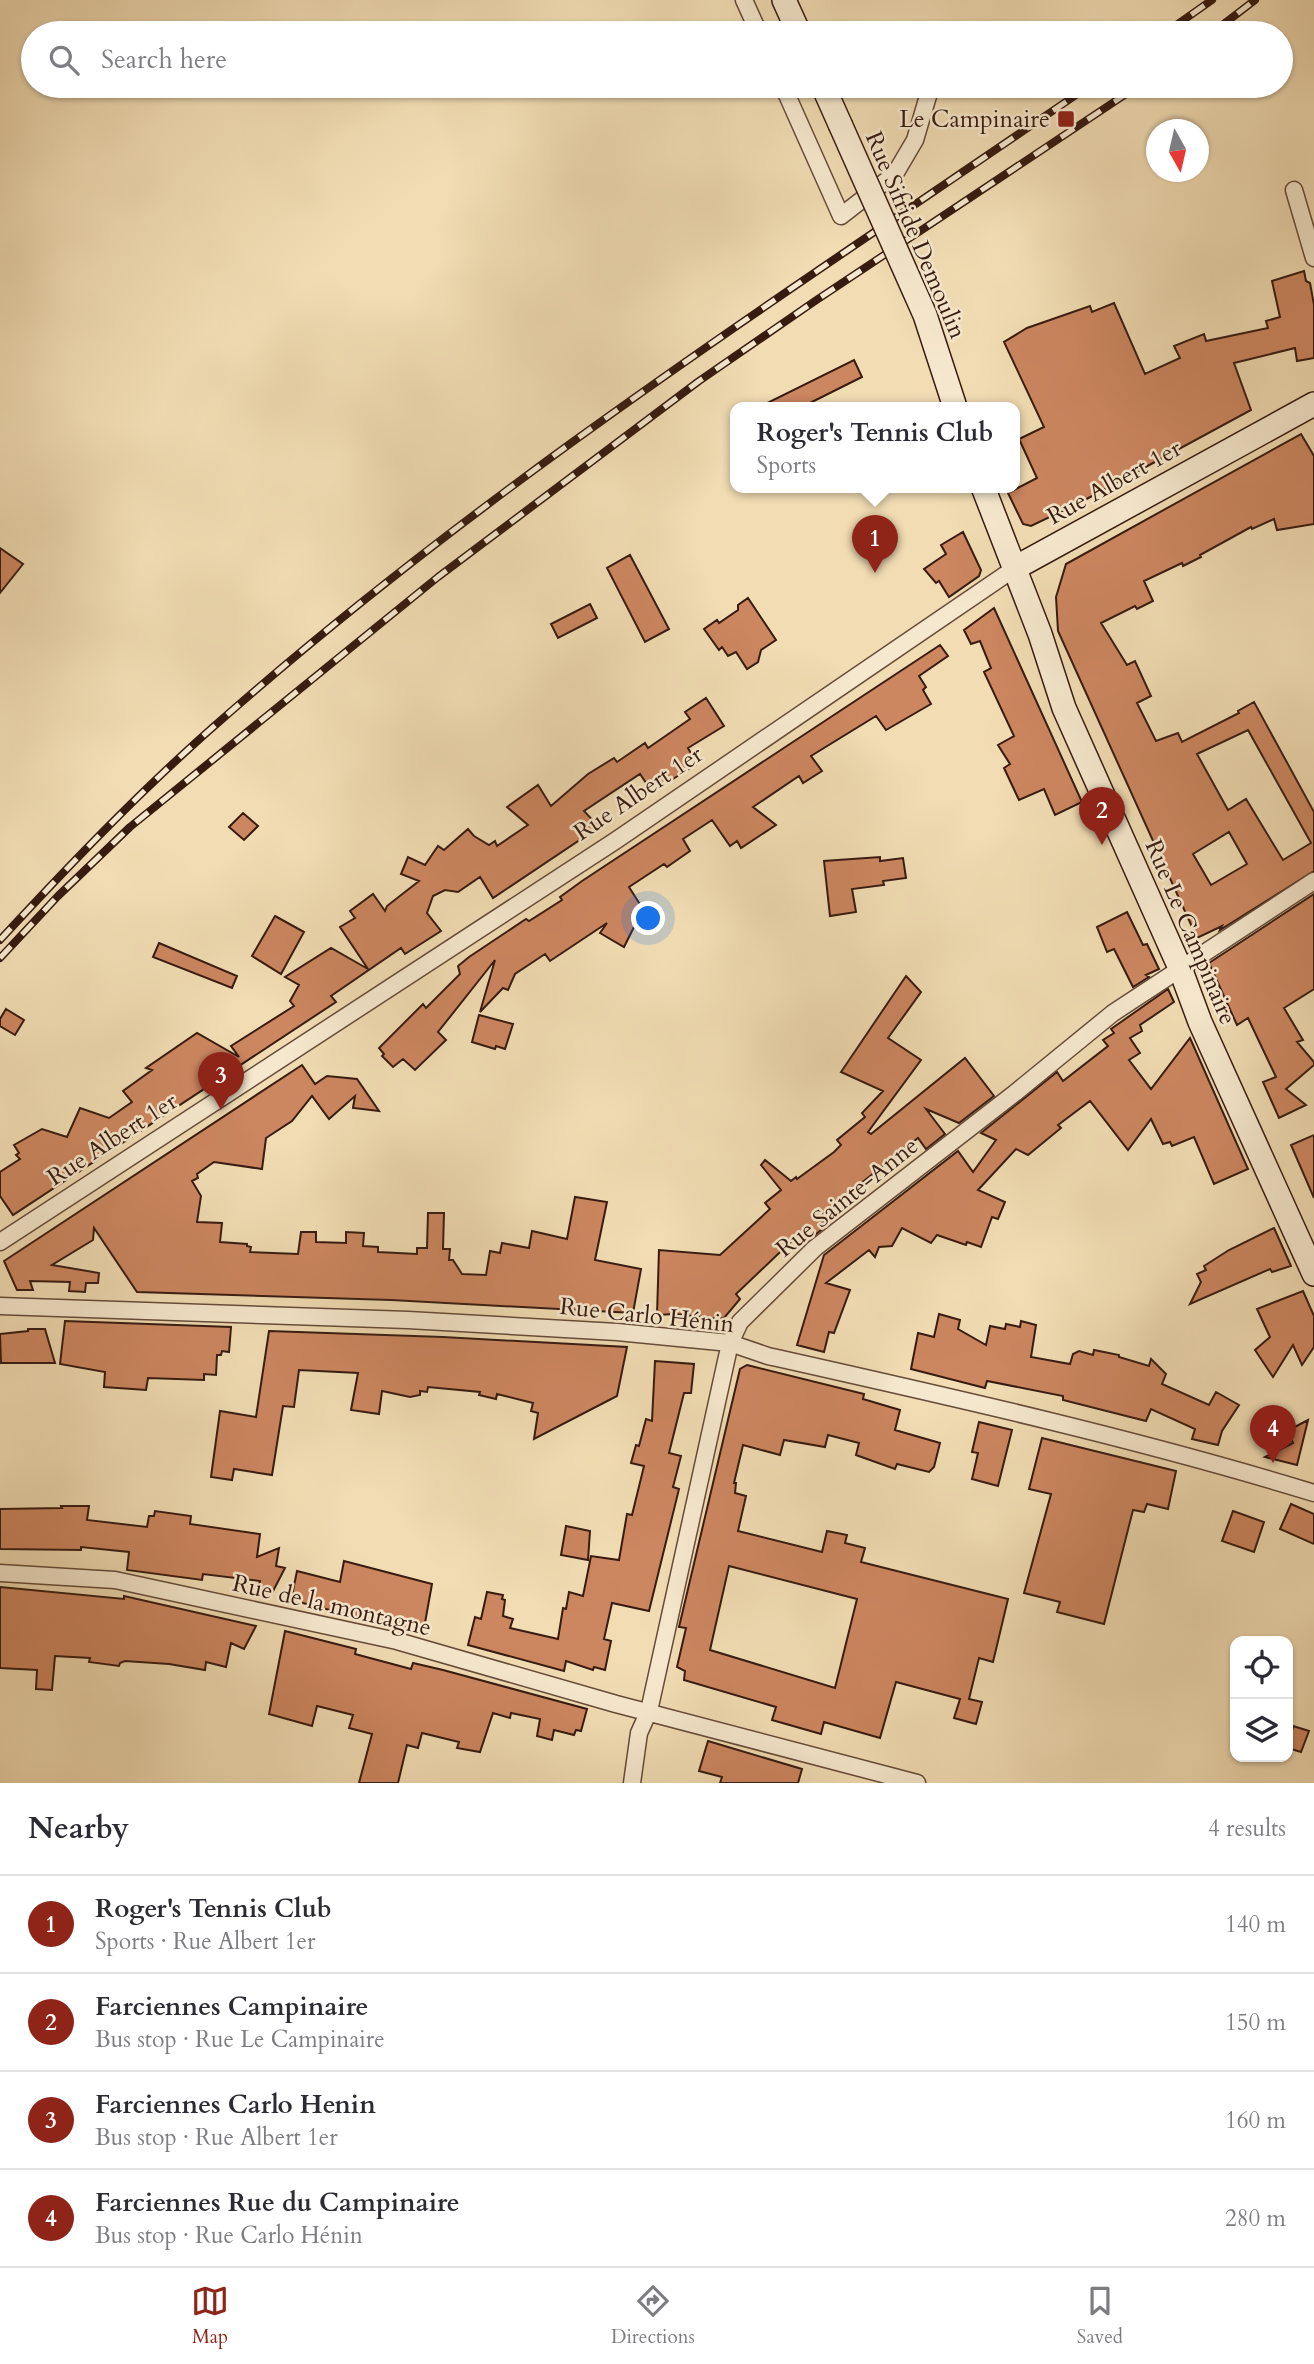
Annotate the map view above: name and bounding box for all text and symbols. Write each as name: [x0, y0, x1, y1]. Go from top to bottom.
search box: [21, 21, 1293, 98]
icon: search: [45, 41, 83, 79]
text: Search here: [101, 42, 227, 77]
place label: Le Campinaire: [899, 103, 1050, 136]
marker: Le Campinaire: [1056, 109, 1076, 129]
north arrow: [1146, 119, 1209, 182]
street label: Rue Sifride Demoulin: [857, 126, 974, 344]
popup: [730, 402, 1020, 493]
text: Roger's Tennis Club: [757, 415, 993, 450]
street label: Rue Albert 1er: [1041, 432, 1188, 533]
text: Sports: [757, 450, 816, 481]
pin: 1: [852, 515, 898, 573]
street label: Rue Albert 1er: [567, 738, 709, 849]
pin: 2: [1079, 787, 1125, 845]
street label: Rue Le Campinaire: [1137, 835, 1244, 1030]
your location: [631, 901, 665, 935]
pin: 3: [198, 1052, 244, 1110]
street label: Rue Albert 1er: [41, 1085, 184, 1194]
street label: Rue Sainte-Anne: [769, 1130, 925, 1265]
street label: Rue Carlo Hénin: [558, 1290, 736, 1341]
pin: 4: [1250, 1405, 1296, 1463]
street label: Rue de la montagne: [229, 1567, 435, 1644]
map controls: [1230, 1636, 1293, 1762]
button: locate: [1230, 1636, 1293, 1699]
button: layers: [1230, 1699, 1293, 1762]
text: Nearby: [28, 1808, 129, 1849]
text: 4 results: [1208, 1813, 1286, 1844]
text: Roger's Tennis Club: [95, 1891, 332, 1926]
text: 1: [45, 1909, 57, 1940]
text: 140 m: [1225, 1909, 1286, 1940]
text: Sports · Rue Albert 1er: [95, 1926, 315, 1957]
text: Farciennes Campinaire: [95, 1989, 368, 2024]
text: 2: [45, 2007, 57, 2038]
text: 150 m: [1225, 2007, 1286, 2038]
text: Bus stop · Rue Le Campinaire: [95, 2024, 385, 2055]
text: Farciennes Carlo Henin: [95, 2087, 376, 2122]
text: 3: [45, 2105, 57, 2136]
text: 160 m: [1225, 2105, 1286, 2136]
text: Bus stop · Rue Albert 1er: [95, 2122, 338, 2153]
text: Farciennes Rue du Campinaire: [95, 2185, 460, 2220]
text: 4: [45, 2203, 57, 2234]
text: 280 m: [1225, 2203, 1286, 2234]
text: Bus stop · Rue Carlo Hénin: [95, 2220, 363, 2251]
tab: Map: [191, 2282, 229, 2350]
tab: Directions: [611, 2282, 695, 2350]
tab: Saved: [1077, 2282, 1123, 2350]

